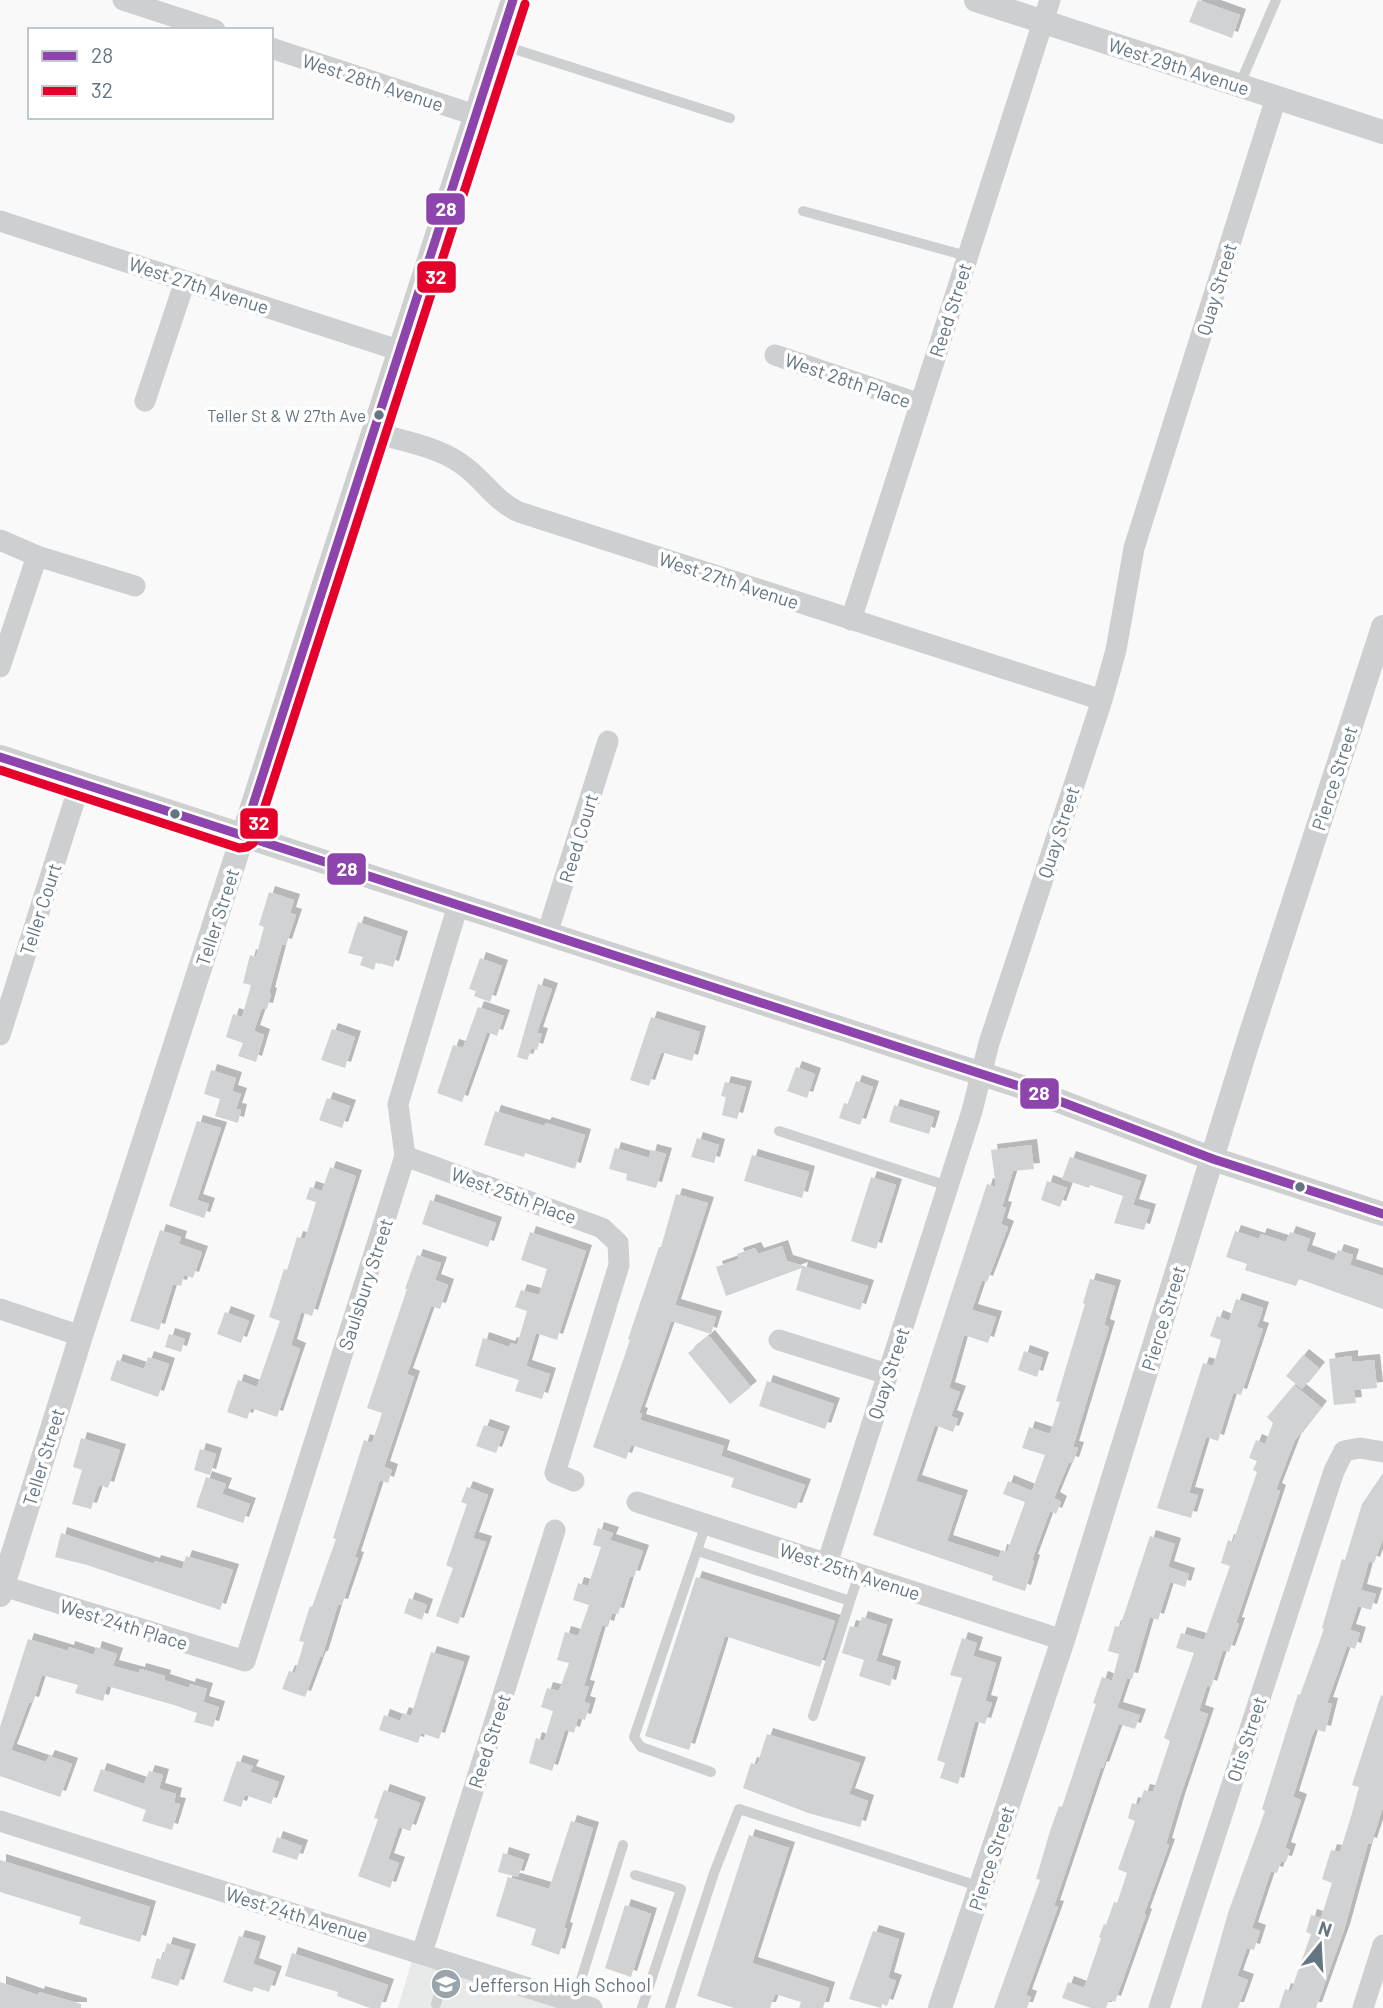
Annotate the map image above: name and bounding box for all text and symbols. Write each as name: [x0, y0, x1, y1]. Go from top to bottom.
legend: [28, 28, 273, 119]
street label: West 29th Avenue: [1106, 32, 1252, 100]
text: 28: [91, 42, 113, 67]
street label: West 28th Avenue: [300, 48, 446, 116]
text: 32: [91, 77, 113, 102]
line badge: 28: [425, 192, 466, 226]
text: 28: [436, 197, 456, 220]
street label: Quay Street: [1191, 240, 1241, 338]
street label: West 27th Avenue: [126, 251, 272, 319]
line badge: 32: [416, 260, 457, 294]
street label: Reed Street: [924, 260, 976, 360]
text: 32: [426, 265, 446, 288]
street label: West 28th Place: [782, 348, 914, 412]
place label: Teller St & W 27th Ave: [207, 405, 366, 425]
marker: Teller St & W 27th Ave: [372, 408, 386, 422]
street label: West 27th Avenue: [656, 546, 802, 614]
street label: Pierce Street: [1306, 723, 1362, 833]
street label: Quay Street: [1032, 783, 1084, 881]
street label: Reed Court: [554, 791, 602, 885]
unlabelled marker: [168, 807, 182, 821]
line badge: 32: [239, 807, 279, 840]
text: 32: [249, 811, 269, 834]
line badge: 28: [326, 852, 367, 886]
text: 28: [337, 857, 357, 880]
street label: Teller Court: [14, 860, 66, 958]
street label: Teller Street: [190, 865, 244, 969]
line badge: 28: [1019, 1077, 1060, 1110]
text: 28: [1029, 1081, 1049, 1104]
street label: West 25th Place: [448, 1162, 580, 1228]
unlabelled marker: [1293, 1180, 1307, 1194]
street label: Saulsbury Street: [333, 1215, 397, 1353]
street label: Pierce Street: [1136, 1263, 1190, 1373]
street label: Quay Street: [862, 1324, 914, 1422]
street label: Teller Street: [17, 1405, 69, 1509]
street label: West 25th Avenue: [777, 1537, 923, 1605]
street label: West 24th Place: [57, 1594, 191, 1654]
street label: Reed Street: [463, 1691, 515, 1791]
street label: Otis Street: [1221, 1693, 1271, 1785]
street label: Pierce Street: [963, 1803, 1019, 1913]
street label: West 24th Avenue: [223, 1881, 371, 1947]
north arrow: [1285, 1910, 1355, 1980]
text: N: [1316, 1915, 1335, 1941]
school or university icon: Jefferson High School: [429, 1967, 463, 2001]
place label: Jefferson High School: [469, 1973, 651, 1996]

